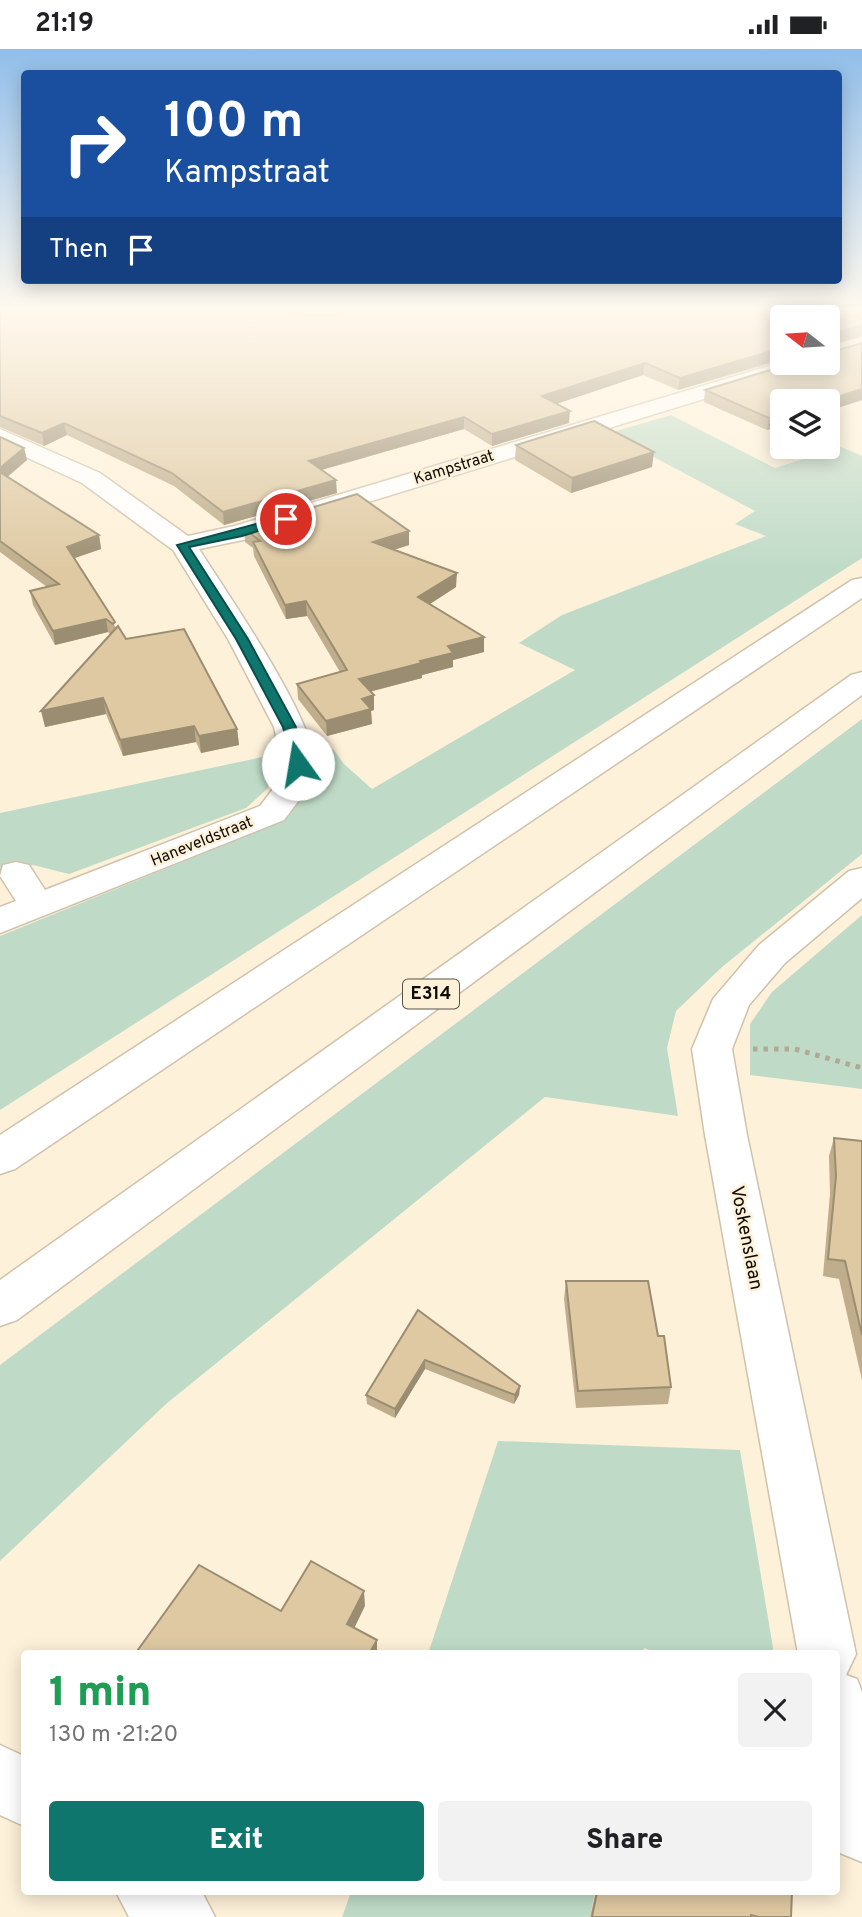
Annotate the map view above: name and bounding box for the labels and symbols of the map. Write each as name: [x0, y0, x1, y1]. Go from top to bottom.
north arrow: [770, 305, 840, 375]
street label: Kampstraat: [411, 446, 497, 490]
pin: [256, 489, 316, 549]
position arrow: [261, 727, 335, 801]
street label: Haneveldstraat: [148, 812, 256, 872]
road number: E314: [403, 979, 459, 1009]
street label: Voskenslaan: [724, 1184, 768, 1292]

